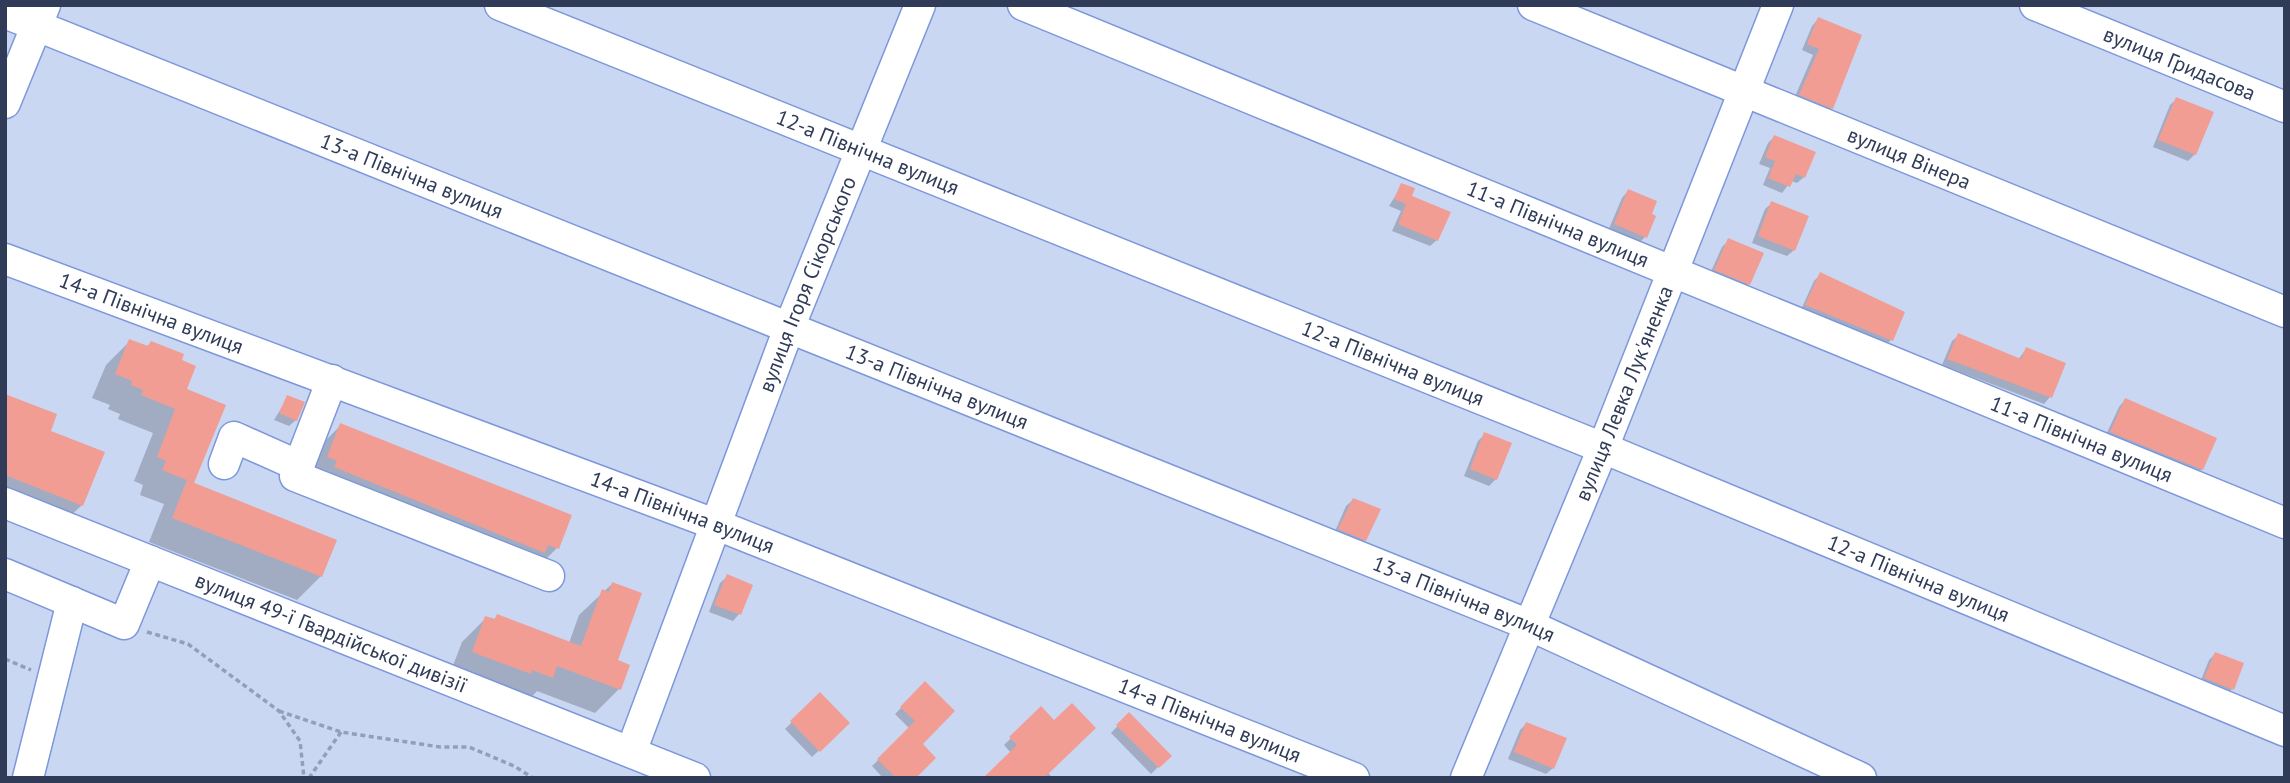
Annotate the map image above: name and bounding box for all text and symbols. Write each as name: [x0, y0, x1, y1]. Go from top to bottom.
street label: вулиця Гридасова: [2100, 20, 2260, 107]
street label: 12-а Північна вулиця: [772, 103, 963, 201]
street label: вулиця Вінера: [1843, 121, 1975, 195]
street label: 13-а Північна вулиця: [316, 127, 507, 224]
street label: вулиця Ігоря Сікорського: [752, 172, 862, 396]
street label: 11-а Північна вулиця: [1463, 175, 1653, 273]
street label: 14-а Північна вулиця: [55, 266, 247, 360]
street label: вулиця Левка Лук'яненка: [1569, 281, 1679, 505]
street label: 12-а Північна вулиця: [1298, 314, 1488, 412]
street label: 13-а Північна вулиця: [842, 338, 1032, 435]
street label: 11-а Північна вулиця: [1986, 389, 2177, 488]
street label: 14-а Північна вулиця: [587, 465, 778, 559]
street label: 12-а Північна вулиця: [1823, 529, 2014, 628]
street label: 13-а Північна вулиця: [1369, 549, 1559, 648]
street label: вулиця 49-ї Гвардійської дивізії: [191, 566, 471, 699]
street label: 14-а Північна вулиця: [1114, 672, 1305, 769]

